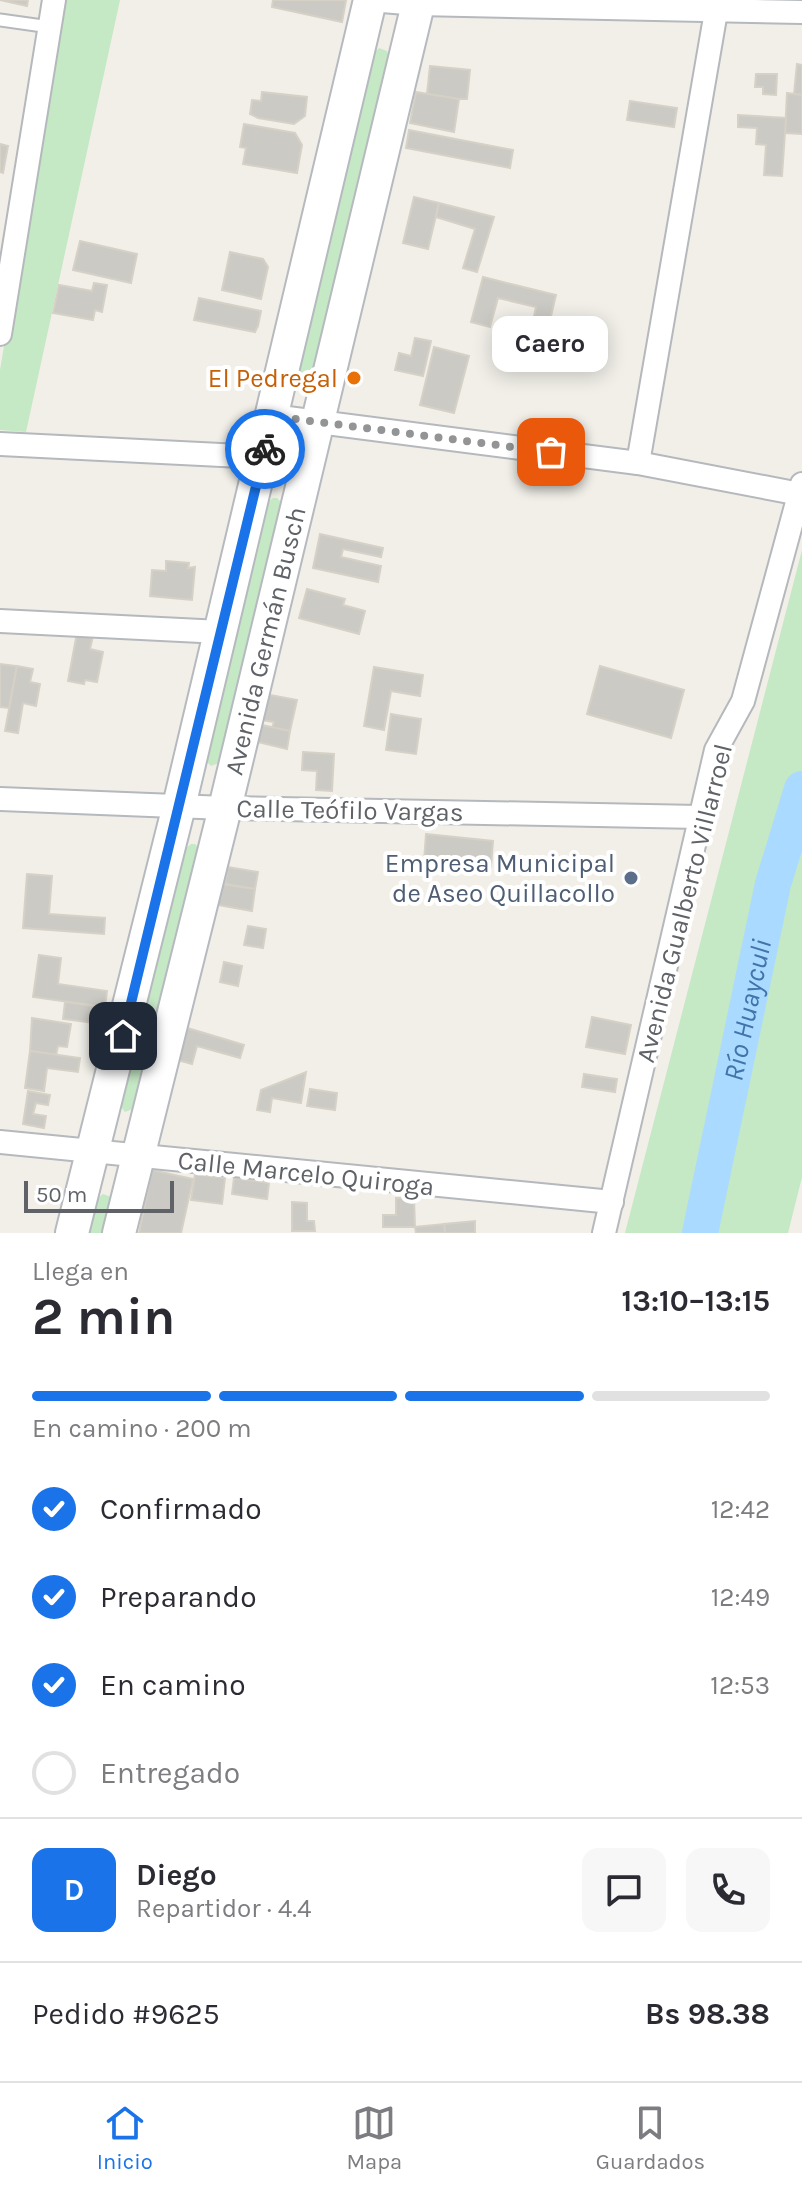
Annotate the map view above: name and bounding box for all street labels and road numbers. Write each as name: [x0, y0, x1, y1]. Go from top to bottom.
street label: Avenida Germán Busch: [218, 504, 313, 778]
street label: Avenida Gualberto Villarroel: [630, 741, 739, 1066]
street label: Calle Teófilo Vargas: [236, 793, 464, 828]
street label: Calle Marcelo Quiroga: [176, 1145, 436, 1202]

